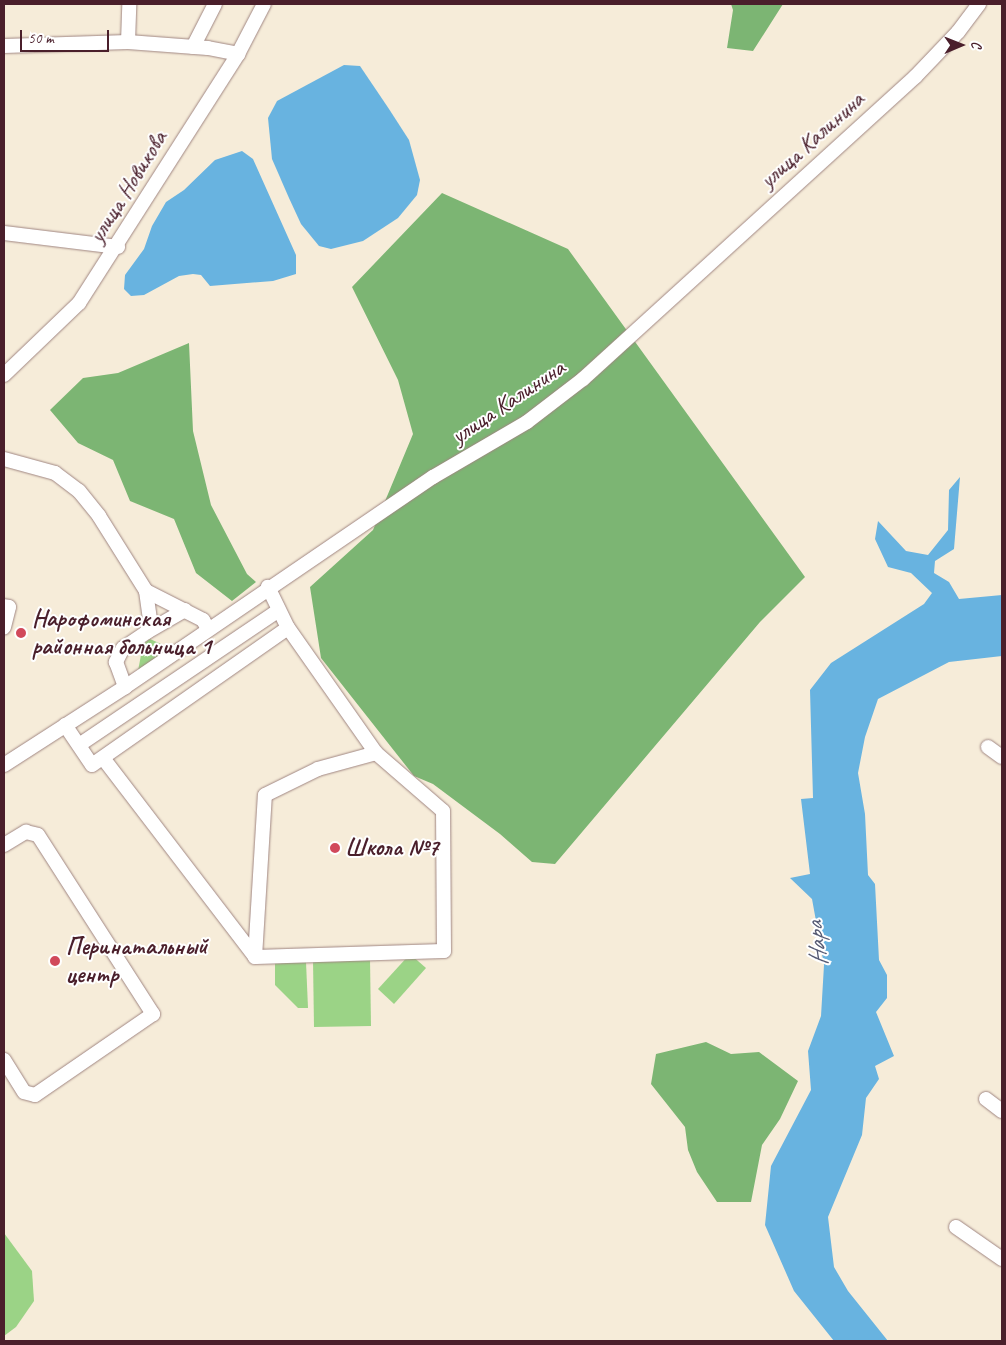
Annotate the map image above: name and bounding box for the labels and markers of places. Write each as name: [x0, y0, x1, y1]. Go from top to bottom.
place label: Нарофоминская районная больница 1: [32, 605, 211, 661]
marker: Нарофоминская районная больница 1: [14, 626, 28, 640]
place label: Школа №7: [345, 834, 439, 862]
marker: Школа №7: [329, 842, 341, 854]
place label: Перинатальный центр: [66, 933, 207, 989]
marker: Перинатальный центр: [48, 954, 62, 968]

